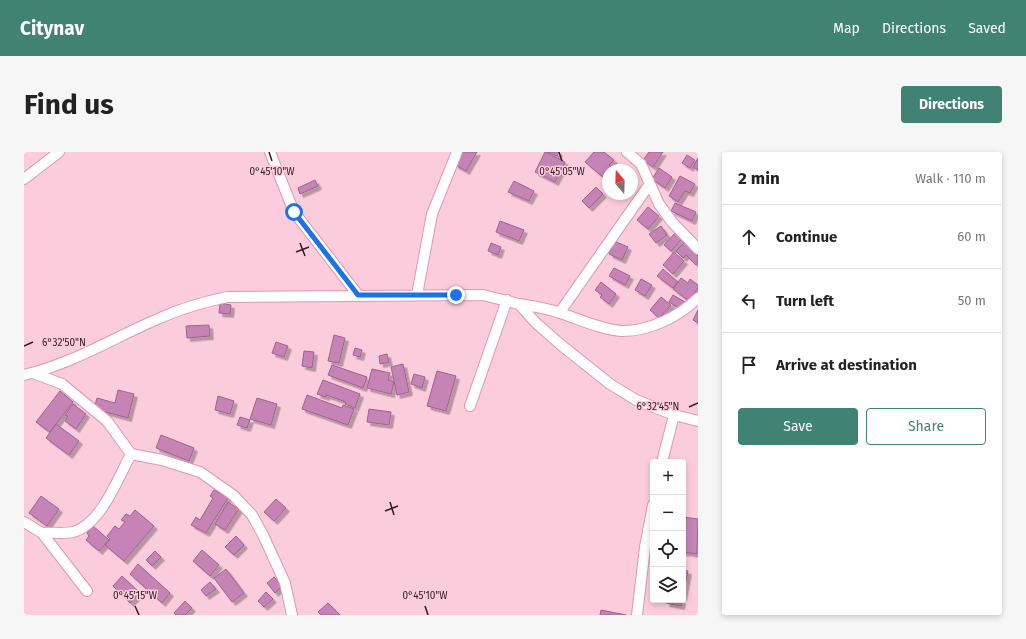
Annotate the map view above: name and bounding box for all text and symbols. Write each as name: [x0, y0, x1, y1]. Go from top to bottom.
text: Citynav: [20, 17, 84, 40]
text: Map: [833, 20, 860, 37]
text: Directions: [882, 20, 946, 37]
text: Saved: [968, 20, 1006, 37]
button: Directions: [901, 86, 1002, 123]
text: Find us: [24, 88, 114, 121]
north arrow: [602, 164, 638, 200]
text: 0°45'10"W: [250, 166, 295, 178]
text: 0°45'05"W: [539, 166, 585, 178]
text: 2 min: [738, 168, 780, 189]
text: Walk · 110 m: [915, 171, 986, 186]
route start: [285, 203, 303, 221]
icon: ahead: [738, 226, 760, 248]
text: Continue: [776, 228, 837, 246]
text: 60 m: [957, 229, 986, 244]
route end: [447, 286, 465, 304]
icon: left: [738, 290, 760, 312]
text: Turn left: [776, 292, 834, 310]
text: 50 m: [958, 293, 986, 308]
text: 6°32'50"N: [42, 337, 86, 349]
icon: arrive: [738, 354, 760, 376]
text: Arrive at destination: [776, 356, 917, 374]
text: 6°32'45"N: [637, 401, 679, 413]
button: Save: [738, 408, 858, 445]
button: Share: [866, 408, 986, 445]
map controls: [650, 459, 686, 603]
button: +: [650, 459, 686, 495]
button: −: [650, 495, 686, 531]
button: locate: [650, 531, 686, 567]
button: layers: [650, 567, 686, 603]
text: 0°45'15"W: [113, 590, 158, 602]
text: 0°45'10"W: [403, 590, 448, 602]

